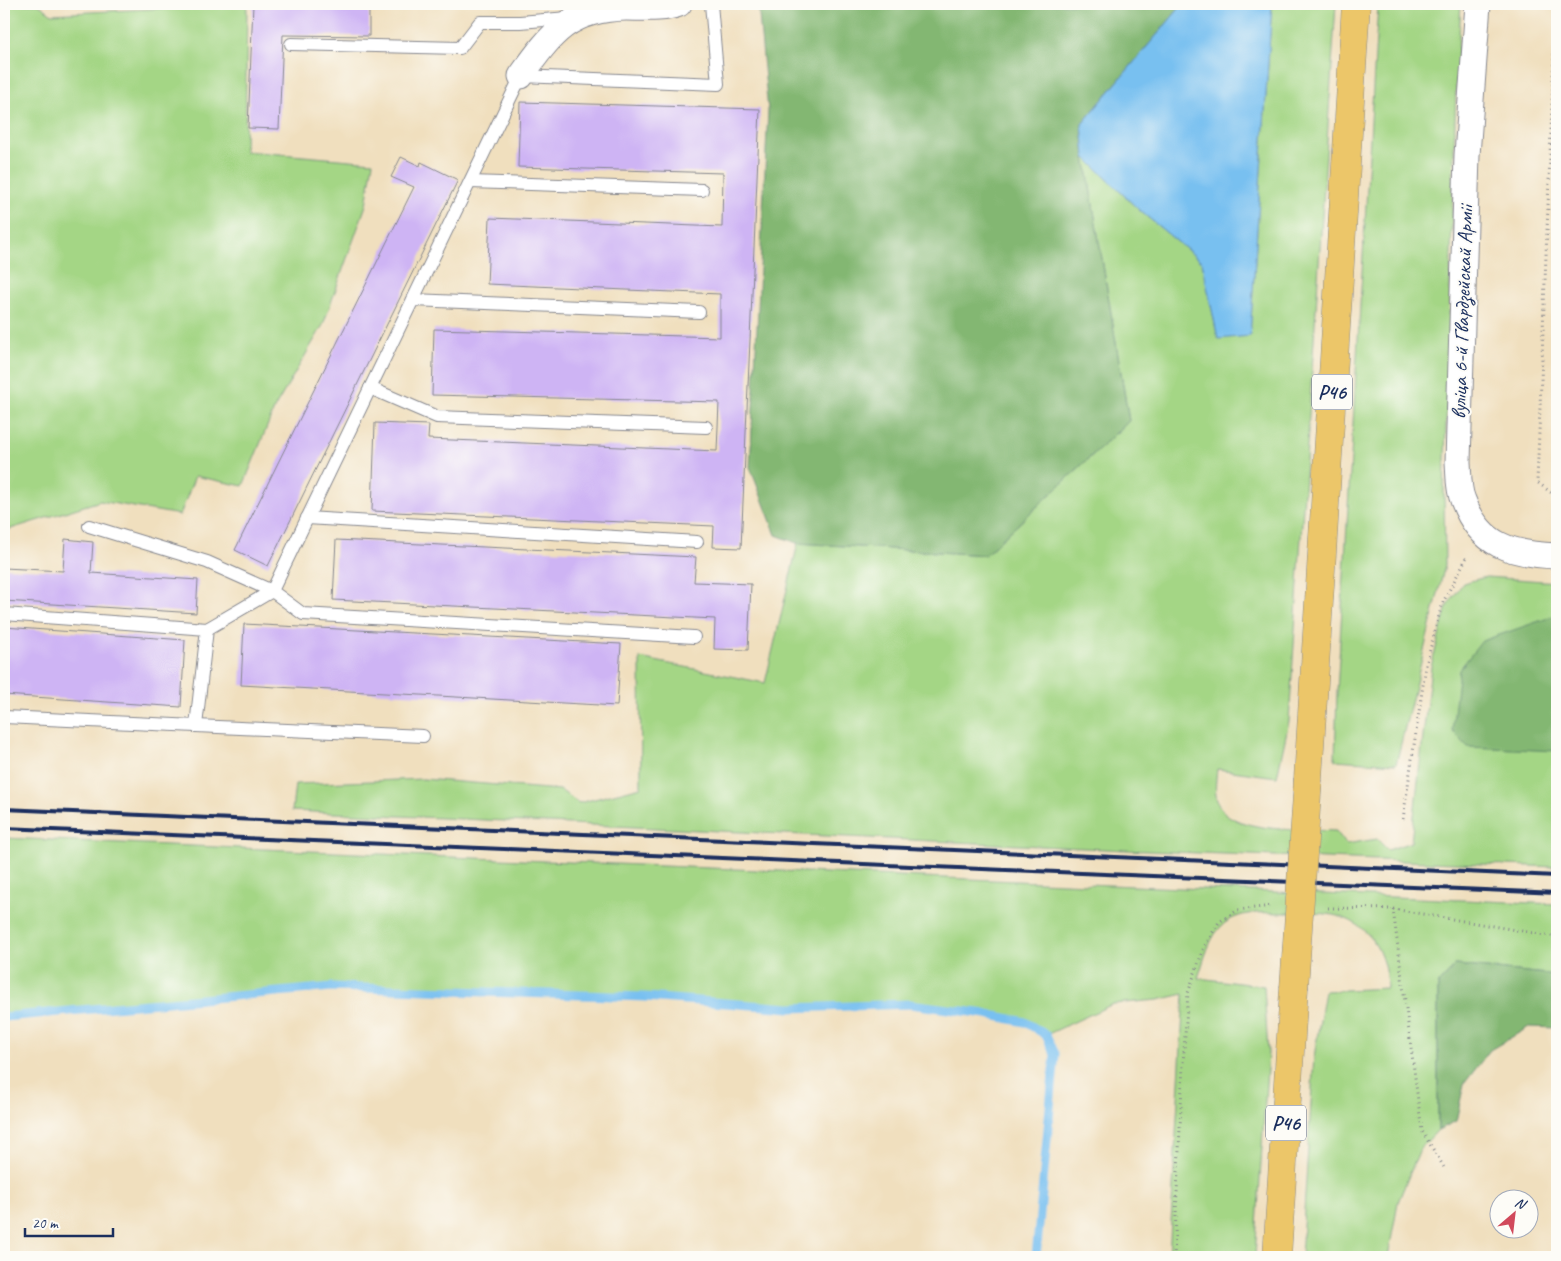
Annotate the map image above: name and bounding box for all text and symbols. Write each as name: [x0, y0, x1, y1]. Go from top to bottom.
street label: вуліца 6-й Гвардзейскай Арміі: [1445, 202, 1480, 419]
road number: Р46: [1312, 374, 1352, 410]
road number: Р46: [1266, 1106, 1306, 1140]
north arrow: [1488, 1188, 1538, 1238]
text: N: [1512, 1193, 1530, 1214]
scale bar: [25, 1206, 112, 1238]
text: 20 m: [32, 1214, 59, 1233]

